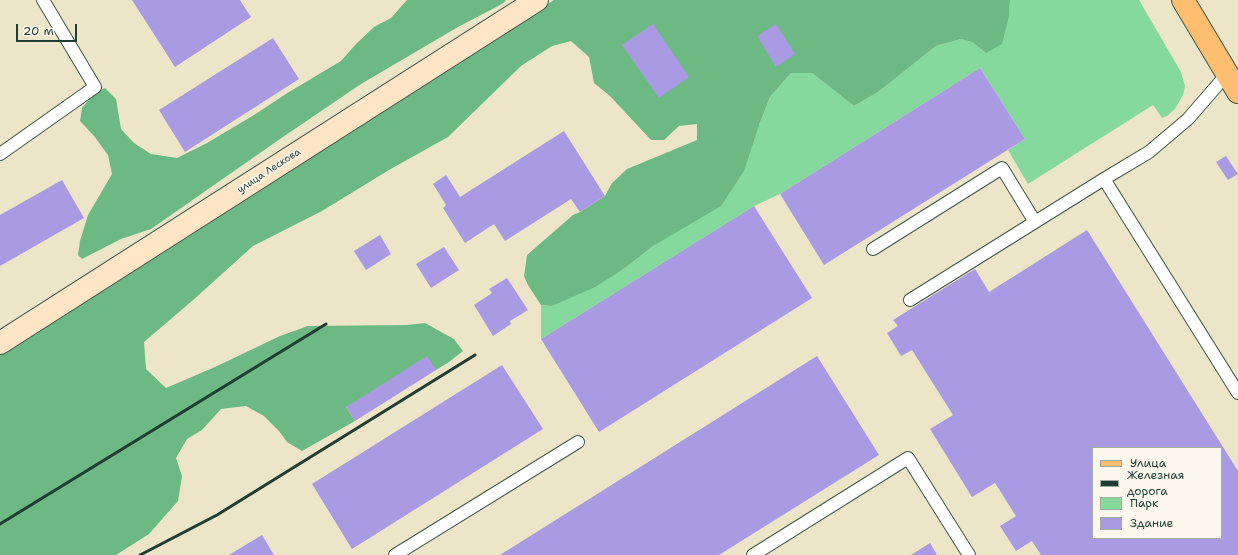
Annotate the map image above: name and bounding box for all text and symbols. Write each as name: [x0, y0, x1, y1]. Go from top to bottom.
scale bar: [18, 16, 79, 42]
text: 20 m: [23, 23, 54, 39]
street label: улица Лескова: [235, 146, 303, 196]
legend: [1092, 447, 1222, 539]
text: Улица: [1130, 455, 1166, 471]
text: Железная дорога: [1127, 467, 1184, 499]
text: Парк: [1130, 495, 1158, 511]
text: Здание: [1130, 515, 1173, 531]

